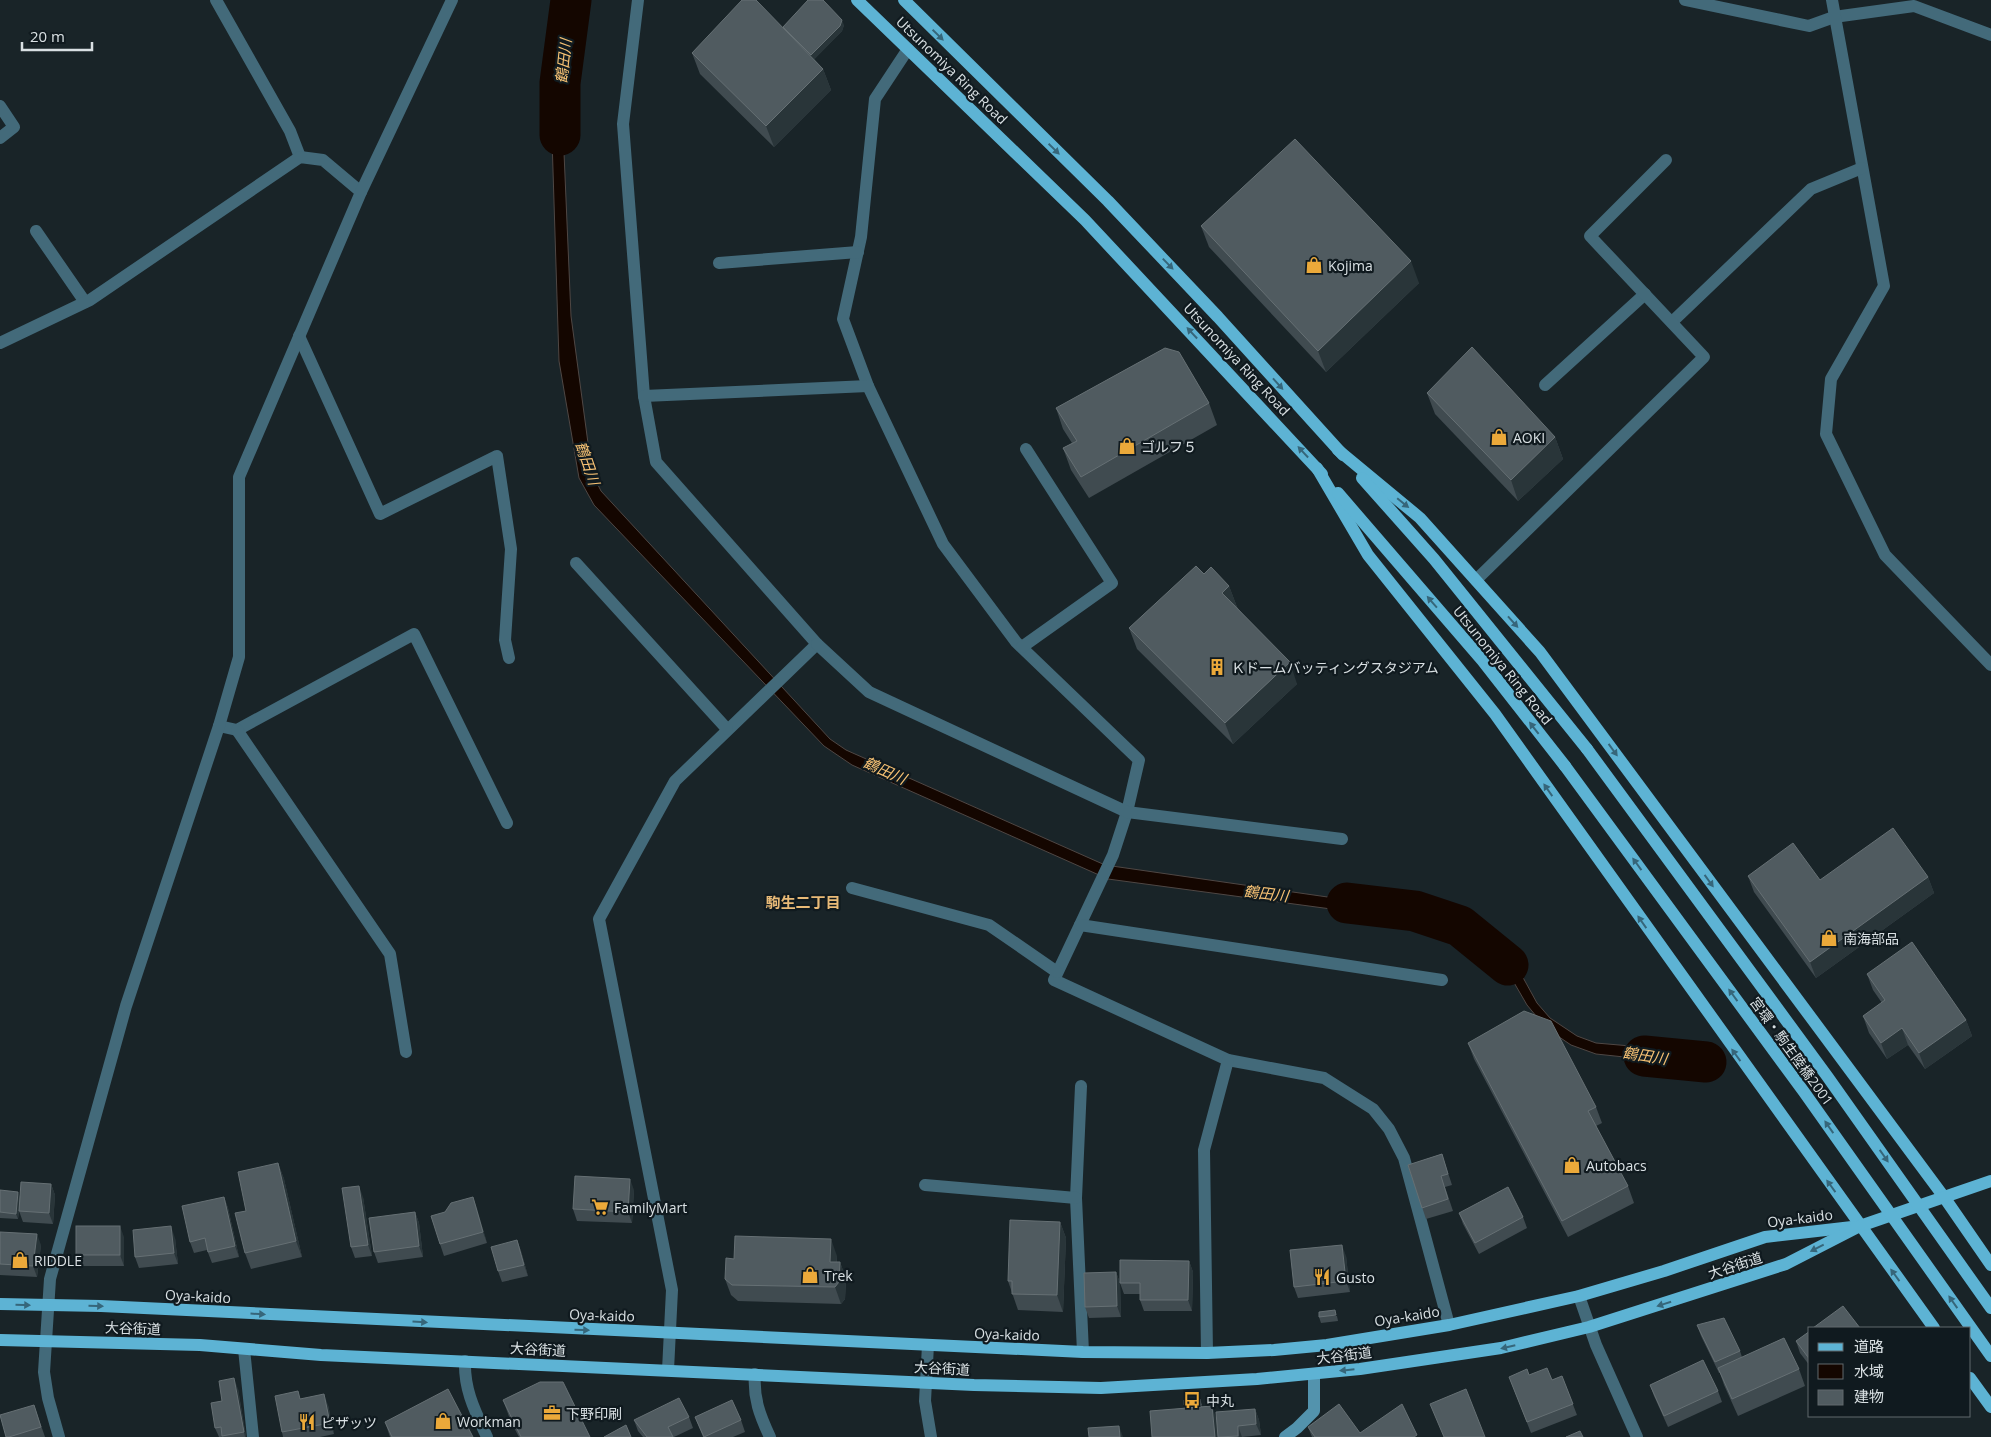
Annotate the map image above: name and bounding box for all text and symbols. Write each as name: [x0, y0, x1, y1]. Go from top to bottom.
street label: Utsunomiya Ring Road: [892, 12, 1012, 128]
scale bar: [22, 20, 92, 52]
text: 20 m: [30, 26, 65, 46]
one-way arrow: [932, 29, 944, 41]
water label: 鶴田川: [551, 36, 576, 84]
one-way arrow: [1048, 142, 1060, 154]
shop icon: Kojima: [1304, 255, 1324, 275]
place label: Kojima: [1328, 256, 1373, 275]
one-way arrow: [1162, 258, 1174, 270]
street label: Utsunomiya Ring Road: [1180, 298, 1294, 420]
one-way arrow: [1186, 328, 1198, 340]
one-way arrow: [1272, 377, 1284, 389]
shop icon: AOKI: [1489, 427, 1509, 447]
place label: AOKI: [1513, 428, 1545, 447]
shop icon: ゴルフ５: [1117, 436, 1137, 456]
place label: ゴルフ５: [1141, 437, 1197, 456]
water label: 鶴田川: [571, 438, 605, 489]
one-way arrow: [1297, 447, 1309, 459]
one-way arrow: [1397, 497, 1409, 508]
one-way arrow: [1426, 596, 1437, 609]
street label: Utsunomiya Ring Road: [1449, 602, 1557, 728]
one-way arrow: [1507, 615, 1519, 627]
building icon: Ｋドームバッティングスタジアム: [1207, 657, 1227, 677]
place label: Ｋドームバッティングスタジアム: [1231, 658, 1439, 677]
one-way arrow: [1529, 722, 1540, 735]
one-way arrow: [1608, 743, 1618, 757]
water label: 鶴田川: [860, 752, 911, 789]
one-way arrow: [1543, 783, 1553, 797]
one-way arrow: [1632, 857, 1642, 871]
one-way arrow: [1704, 874, 1715, 887]
water label: 鶴田川: [1242, 880, 1292, 906]
district label: 駒生二丁目: [765, 892, 841, 912]
one-way arrow: [1637, 915, 1647, 929]
shop icon: 南海部品: [1819, 928, 1839, 948]
place label: 南海部品: [1843, 929, 1899, 948]
one-way arrow: [1728, 988, 1738, 1002]
street label: 宮環・駒生陸橋2001: [1746, 993, 1838, 1109]
water label: 鶴田川: [1621, 1042, 1671, 1069]
one-way arrow: [1732, 1048, 1742, 1061]
one-way arrow: [1824, 1120, 1834, 1133]
one-way arrow: [1879, 1149, 1889, 1163]
shop icon: Autobacs: [1562, 1155, 1582, 1175]
place label: Autobacs: [1586, 1156, 1647, 1175]
one-way arrow: [1827, 1180, 1837, 1193]
supermarket icon: FamilyMart: [590, 1197, 610, 1217]
place label: FamilyMart: [614, 1198, 687, 1217]
street label: Oya-kaido: [1766, 1205, 1834, 1231]
one-way arrow: [1809, 1244, 1824, 1252]
street label: 大谷街道: [1705, 1247, 1765, 1283]
shop icon: RIDDLE: [10, 1250, 30, 1270]
place label: RIDDLE: [34, 1251, 82, 1270]
shop icon: Trek: [800, 1265, 820, 1285]
place label: Trek: [824, 1266, 853, 1285]
restaurant icon: Gusto: [1312, 1267, 1332, 1287]
place label: Gusto: [1336, 1268, 1375, 1287]
one-way arrow: [1890, 1268, 1900, 1282]
street label: Oya-kaido: [165, 1285, 231, 1307]
one-way arrow: [1948, 1295, 1958, 1309]
one-way arrow: [16, 1301, 32, 1309]
street label: Oya-kaido: [1373, 1301, 1441, 1331]
one-way arrow: [1657, 1301, 1672, 1308]
one-way arrow: [88, 1302, 104, 1310]
street label: Oya-kaido: [569, 1304, 635, 1326]
one-way arrow: [250, 1310, 266, 1318]
street label: 大谷街道: [105, 1318, 161, 1338]
one-way arrow: [412, 1319, 428, 1327]
street label: Oya-kaido: [974, 1323, 1040, 1345]
one-way arrow: [575, 1326, 591, 1334]
legend: [1808, 1327, 1971, 1417]
text: 道路: [1854, 1336, 1884, 1356]
street label: 大谷街道: [510, 1338, 566, 1360]
street label: 大谷街道: [1315, 1342, 1373, 1368]
one-way arrow: [1500, 1343, 1515, 1351]
street label: 大谷街道: [914, 1357, 970, 1379]
text: 水域: [1854, 1361, 1884, 1381]
one-way arrow: [1339, 1366, 1355, 1374]
text: 建物: [1854, 1386, 1884, 1406]
bus stop icon: 中丸: [1182, 1390, 1202, 1410]
place label: 中丸: [1206, 1391, 1234, 1410]
office icon: 下野印刷: [542, 1403, 562, 1423]
place label: 下野印刷: [566, 1404, 622, 1423]
shop icon: Workman: [433, 1411, 453, 1431]
restaurant icon: ピザッツ: [297, 1412, 317, 1432]
place label: Workman: [457, 1412, 521, 1431]
place label: ピザッツ: [321, 1413, 377, 1432]

